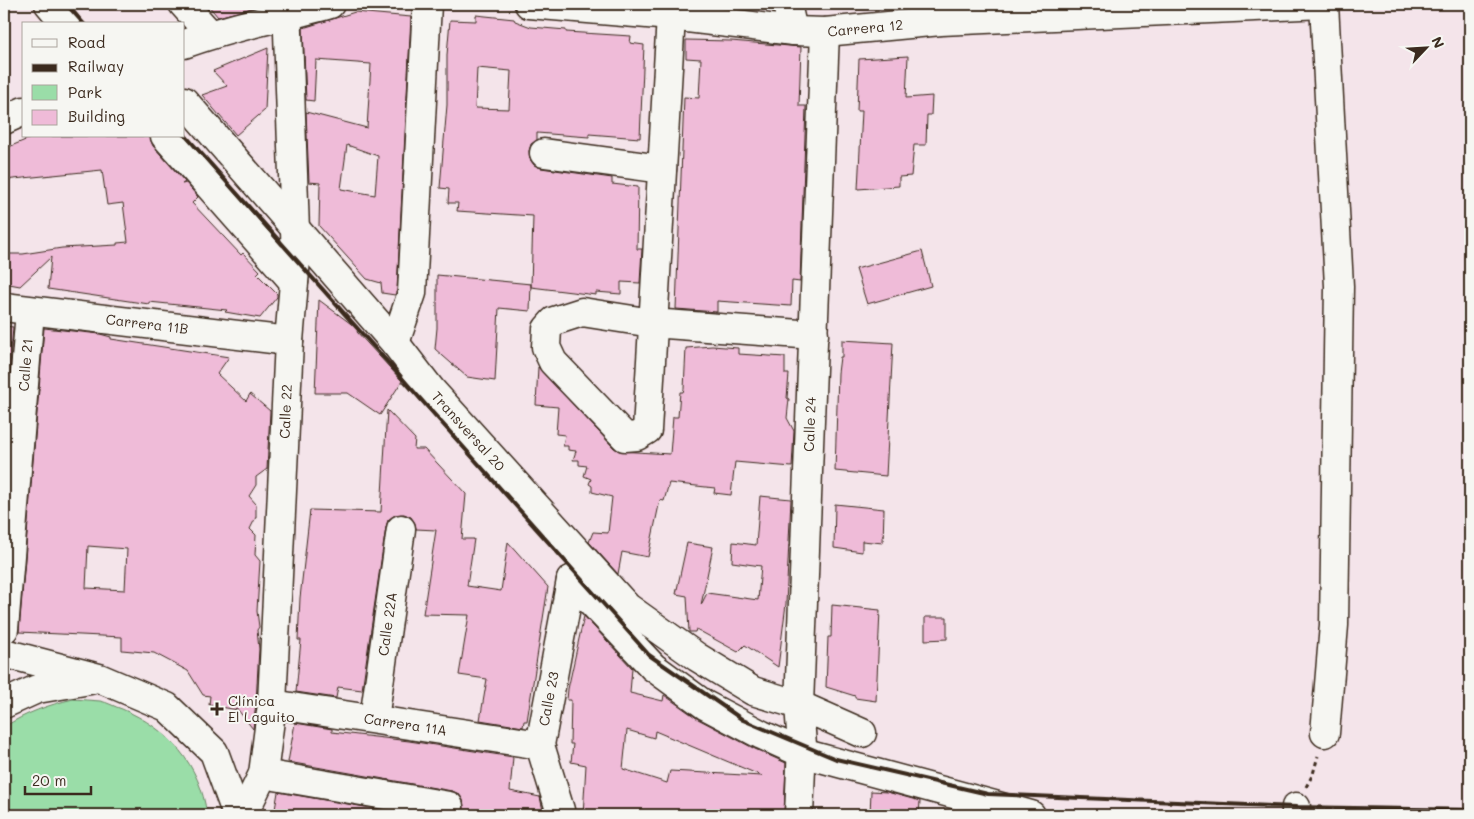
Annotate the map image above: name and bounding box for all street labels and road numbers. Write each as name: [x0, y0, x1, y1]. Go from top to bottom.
street label: Carrera 12: [827, 15, 904, 41]
street label: Carrera 11B: [105, 309, 189, 338]
street label: Calle 21: [13, 338, 37, 392]
street label: Calle 22: [274, 384, 296, 439]
street label: Transversal 20: [428, 387, 510, 475]
street label: Calle 24: [799, 396, 820, 452]
street label: Calle 22A: [373, 591, 401, 657]
street label: Calle 23: [534, 670, 563, 727]
street label: Carrera 11A: [363, 708, 448, 740]

